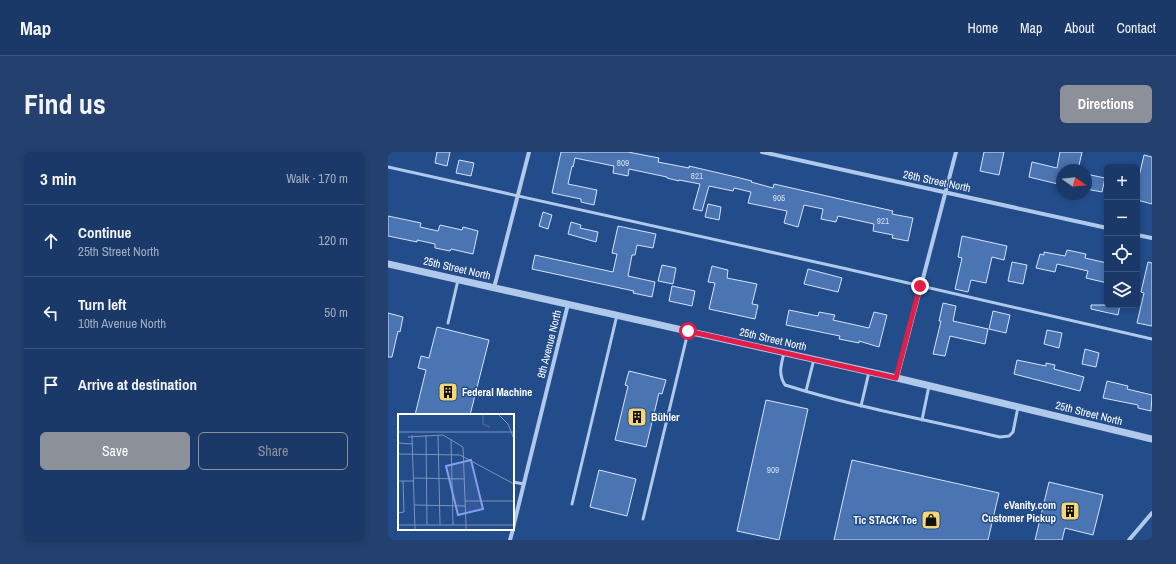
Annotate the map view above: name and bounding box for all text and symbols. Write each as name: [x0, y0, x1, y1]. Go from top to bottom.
text: Map: [20, 15, 51, 41]
text: Home: [967, 19, 998, 37]
text: Map: [1020, 19, 1042, 37]
text: About: [1064, 19, 1094, 37]
text: Contact: [1116, 19, 1156, 37]
text: Find us: [24, 85, 106, 123]
button: Directions: [1060, 85, 1152, 123]
house number: 809: [617, 157, 629, 169]
north arrow: [1056, 164, 1092, 200]
map controls: [1104, 164, 1140, 308]
button: +: [1104, 164, 1140, 200]
text: 3 min: [40, 167, 76, 190]
street label: 26th Street North: [902, 167, 972, 195]
text: Walk · 170 m: [286, 170, 348, 187]
house number: 821: [691, 170, 703, 182]
house number: 905: [773, 192, 785, 204]
button: −: [1104, 200, 1140, 236]
house number: 921: [877, 215, 889, 227]
text: Continue: [78, 222, 131, 243]
icon: ahead: [40, 230, 62, 252]
text: 120 m: [318, 232, 348, 249]
button: locate: [1104, 236, 1140, 272]
text: 25th Street North: [78, 243, 159, 260]
street label: 25th Street North: [422, 253, 492, 283]
button: layers: [1104, 272, 1140, 308]
route end: [911, 277, 929, 295]
text: Turn left: [78, 294, 126, 315]
icon: left: [40, 302, 62, 324]
text: 50 m: [324, 304, 348, 321]
street label: 8th Avenue North: [534, 309, 564, 379]
text: 10th Avenue North: [78, 315, 166, 332]
route start: [679, 322, 697, 340]
street label: 25th Street North: [738, 324, 808, 354]
icon: arrive: [40, 374, 62, 396]
text: Arrive at destination: [78, 374, 197, 395]
building icon: Federal Machine: [437, 381, 459, 403]
place label: Federal Machine: [462, 385, 532, 399]
street label: 25th Street North: [1054, 398, 1124, 428]
building icon: Bühler: [626, 406, 648, 428]
place label: Bühler: [651, 410, 680, 424]
inset map: [398, 414, 514, 530]
button: Save: [40, 432, 190, 470]
button: Share: [198, 432, 348, 470]
house number: 909: [767, 464, 779, 476]
place label: eVanity.com Customer Pickup: [982, 498, 1056, 525]
building icon: eVanity.com Customer Pickup: [1059, 500, 1081, 522]
shop icon: Tic STACK Toe: [920, 509, 942, 531]
place label: Tic STACK Toe: [853, 513, 917, 527]

